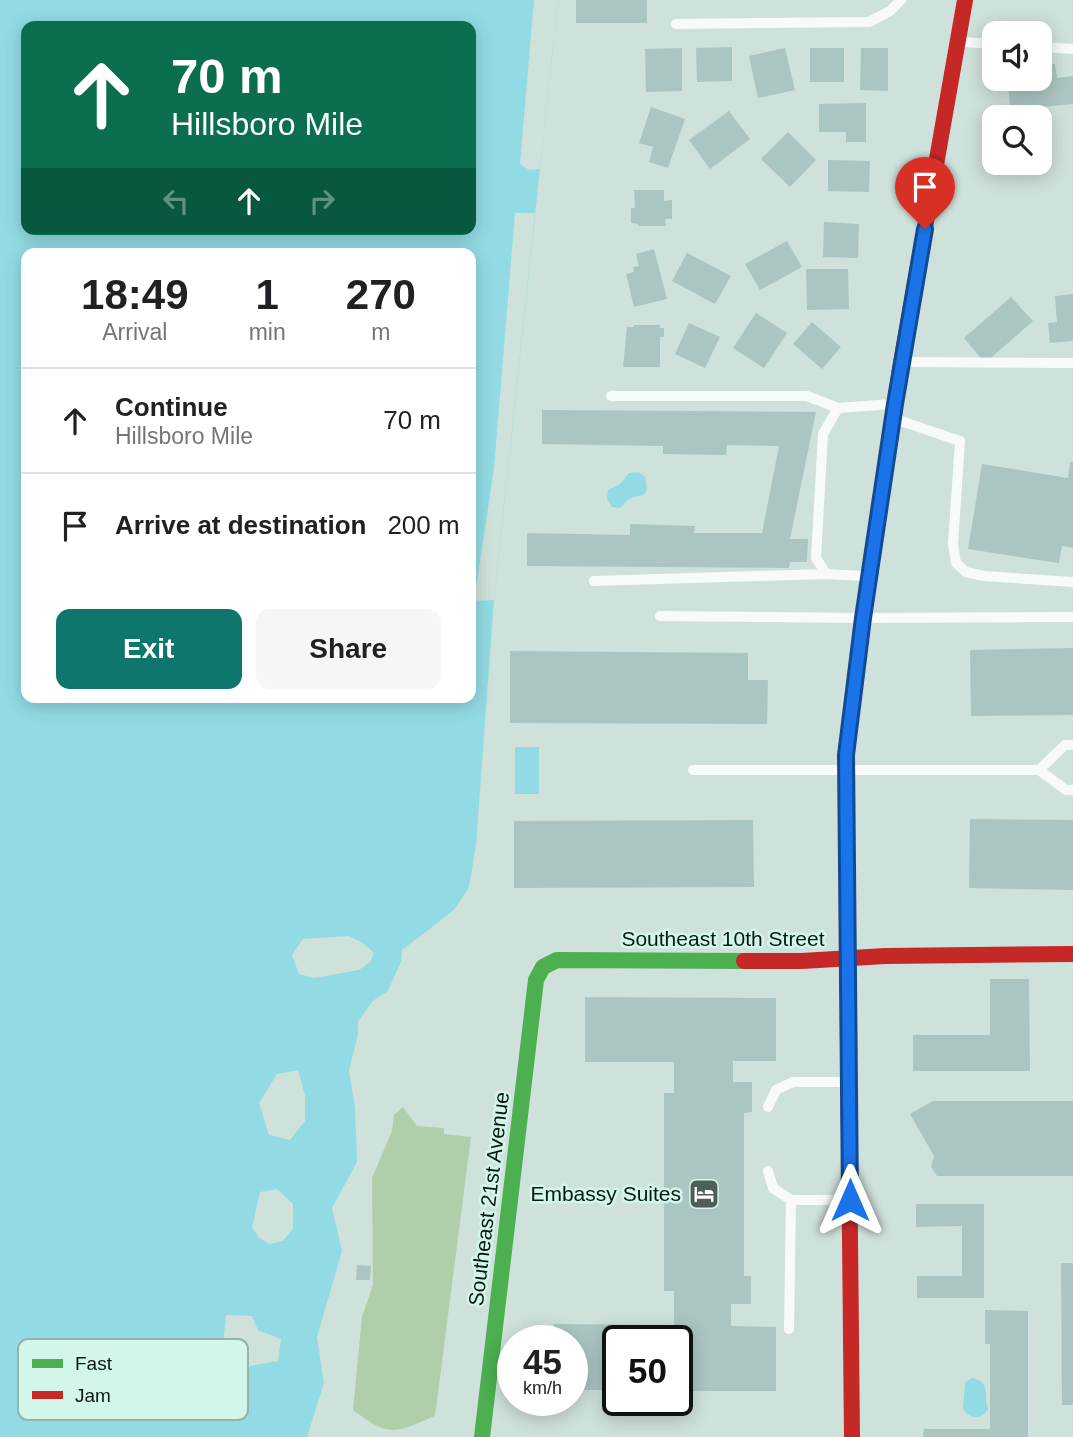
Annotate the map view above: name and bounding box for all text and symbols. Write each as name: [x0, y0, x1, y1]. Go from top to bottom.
map controls: [982, 21, 1052, 175]
button: sound: [982, 21, 1052, 91]
icon: ahead: [56, 49, 147, 140]
text: 70 m: [171, 49, 283, 103]
button: search: [982, 105, 1052, 175]
text: Hillsboro Mile: [171, 106, 363, 142]
pin: [895, 157, 955, 229]
icon: arrive: [906, 168, 944, 206]
icon: left: [157, 182, 195, 220]
icon: ahead: [230, 182, 268, 220]
icon: right: [303, 182, 341, 220]
text: 18:49: [81, 271, 189, 318]
text: 1: [255, 271, 279, 318]
text: 270: [346, 271, 416, 318]
text: Arrival: [102, 319, 167, 345]
text: min: [249, 319, 286, 345]
text: m: [371, 319, 390, 345]
text: Continue: [115, 392, 228, 422]
icon: ahead: [56, 402, 94, 440]
text: 70 m: [383, 405, 441, 435]
text: Hillsboro Mile: [115, 423, 253, 449]
icon: arrive: [56, 507, 94, 545]
text: Arrive at destination: [115, 510, 366, 540]
text: 200 m: [387, 510, 460, 540]
button: Exit: [56, 609, 242, 689]
button: Share: [256, 609, 441, 689]
street label: Southeast 10th Street: [621, 927, 825, 950]
street label: Southeast 21st Avenue: [464, 1091, 513, 1307]
position arrow: [813, 1163, 887, 1237]
hotel icon: Embassy Suites: [687, 1177, 721, 1211]
place label: Embassy Suites: [530, 1182, 681, 1205]
speed limit sign: 50: [602, 1325, 693, 1416]
legend: [18, 1339, 248, 1420]
text: 45: [523, 1342, 562, 1381]
text: Fast: [75, 1353, 113, 1374]
text: km/h: [523, 1378, 562, 1398]
text: Jam: [75, 1385, 111, 1406]

